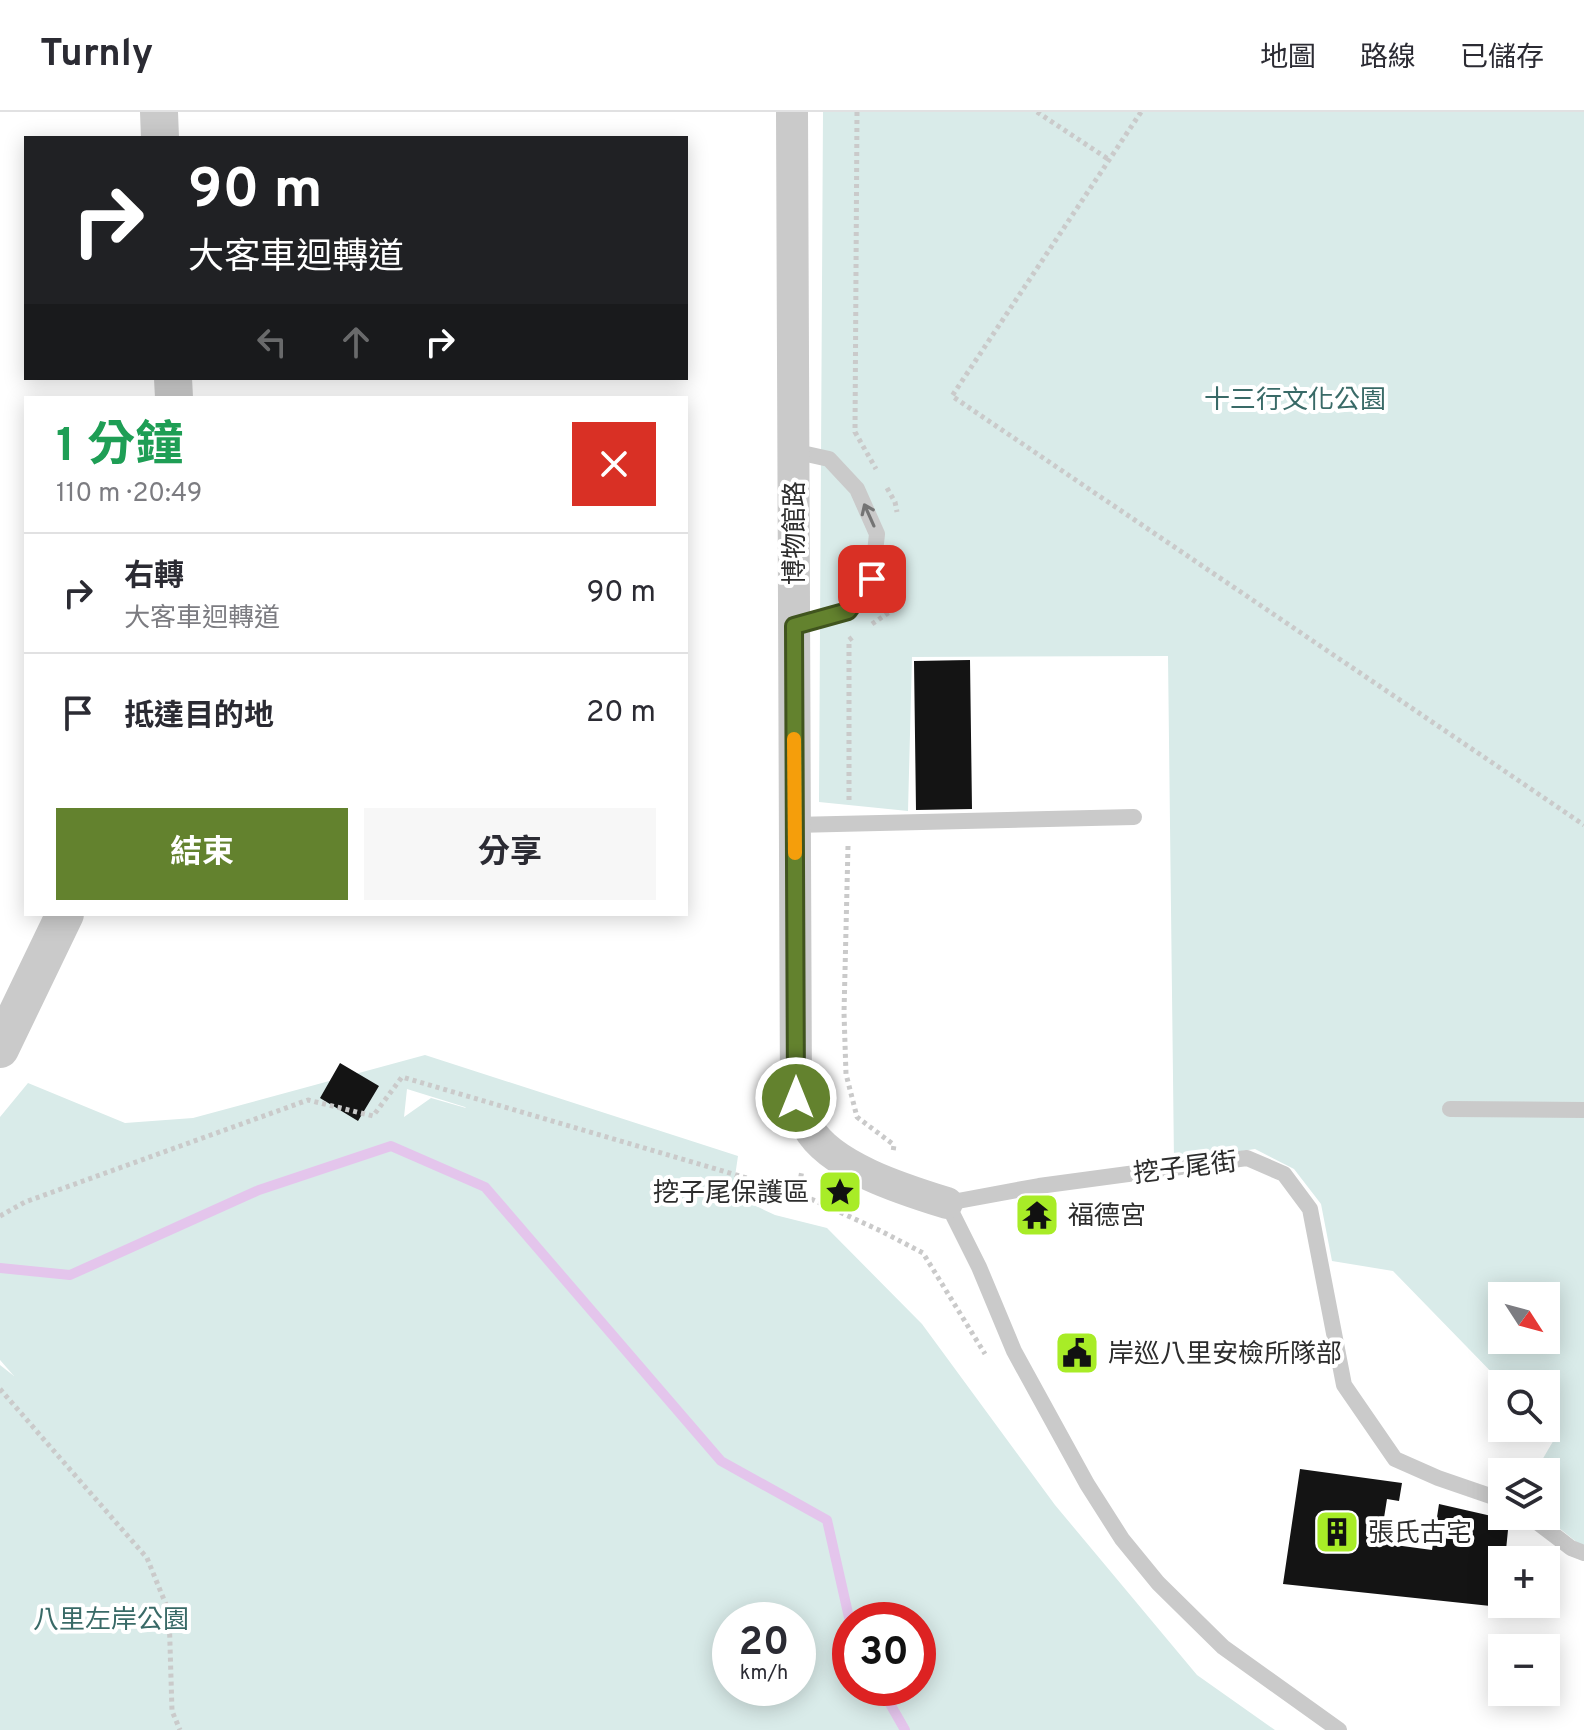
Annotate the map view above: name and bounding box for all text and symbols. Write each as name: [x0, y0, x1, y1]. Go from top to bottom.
text: Turnly: [40, 31, 153, 80]
text: 地圖: [1260, 41, 1316, 77]
text: 路線: [1360, 41, 1416, 77]
text: 已儲存: [1460, 41, 1544, 77]
text: 90 m: [188, 157, 323, 227]
icon: right: [56, 168, 160, 272]
text: 大客車迴轉道: [188, 236, 404, 282]
icon: left: [250, 320, 294, 364]
icon: ahead: [334, 320, 378, 364]
icon: right: [418, 320, 462, 364]
park label: 十三行文化公園: [1204, 385, 1386, 418]
text: 1 分鐘: [56, 418, 183, 478]
button: close: [572, 422, 656, 506]
text: 110 m · 20:49: [56, 478, 202, 511]
street label: 博物館路: [780, 481, 813, 585]
one-way arrow: [860, 504, 875, 528]
pin: [838, 545, 906, 613]
icon: arrive: [850, 557, 894, 601]
text: 右轉: [124, 559, 184, 596]
icon: right: [56, 571, 100, 615]
text: 90 m: [587, 575, 656, 612]
text: 大客車迴轉道: [124, 603, 280, 636]
icon: arrive: [56, 691, 100, 735]
text: 20 m: [586, 695, 656, 732]
text: 抵達目的地: [124, 699, 274, 736]
button: 結束: [56, 808, 348, 900]
button: 分享: [364, 808, 656, 900]
position arrow: [754, 1056, 838, 1140]
street label: 挖子尾街: [1132, 1147, 1239, 1192]
place icon: 挖子尾保護區: [816, 1168, 864, 1216]
place label: 挖子尾保護區: [653, 1178, 809, 1211]
temple icon: 福德宮: [1013, 1191, 1061, 1239]
place label: 福德宮: [1068, 1201, 1146, 1234]
north arrow: [1488, 1282, 1560, 1354]
map controls: [1488, 1282, 1560, 1706]
public building icon: 岸巡八里安檢所隊部: [1053, 1329, 1101, 1377]
place label: 岸巡八里安檢所隊部: [1108, 1339, 1342, 1372]
button: search: [1488, 1370, 1560, 1442]
button: layers: [1488, 1458, 1560, 1530]
building icon: 張氏古宅: [1313, 1508, 1361, 1556]
place label: 張氏古宅: [1368, 1518, 1472, 1551]
button: +: [1488, 1546, 1560, 1618]
speed limit sign: 30: [832, 1602, 936, 1706]
park label: 八里左岸公園: [33, 1605, 189, 1638]
text: 20: [739, 1619, 789, 1669]
button: −: [1488, 1634, 1560, 1706]
text: km/h: [740, 1661, 788, 1687]

